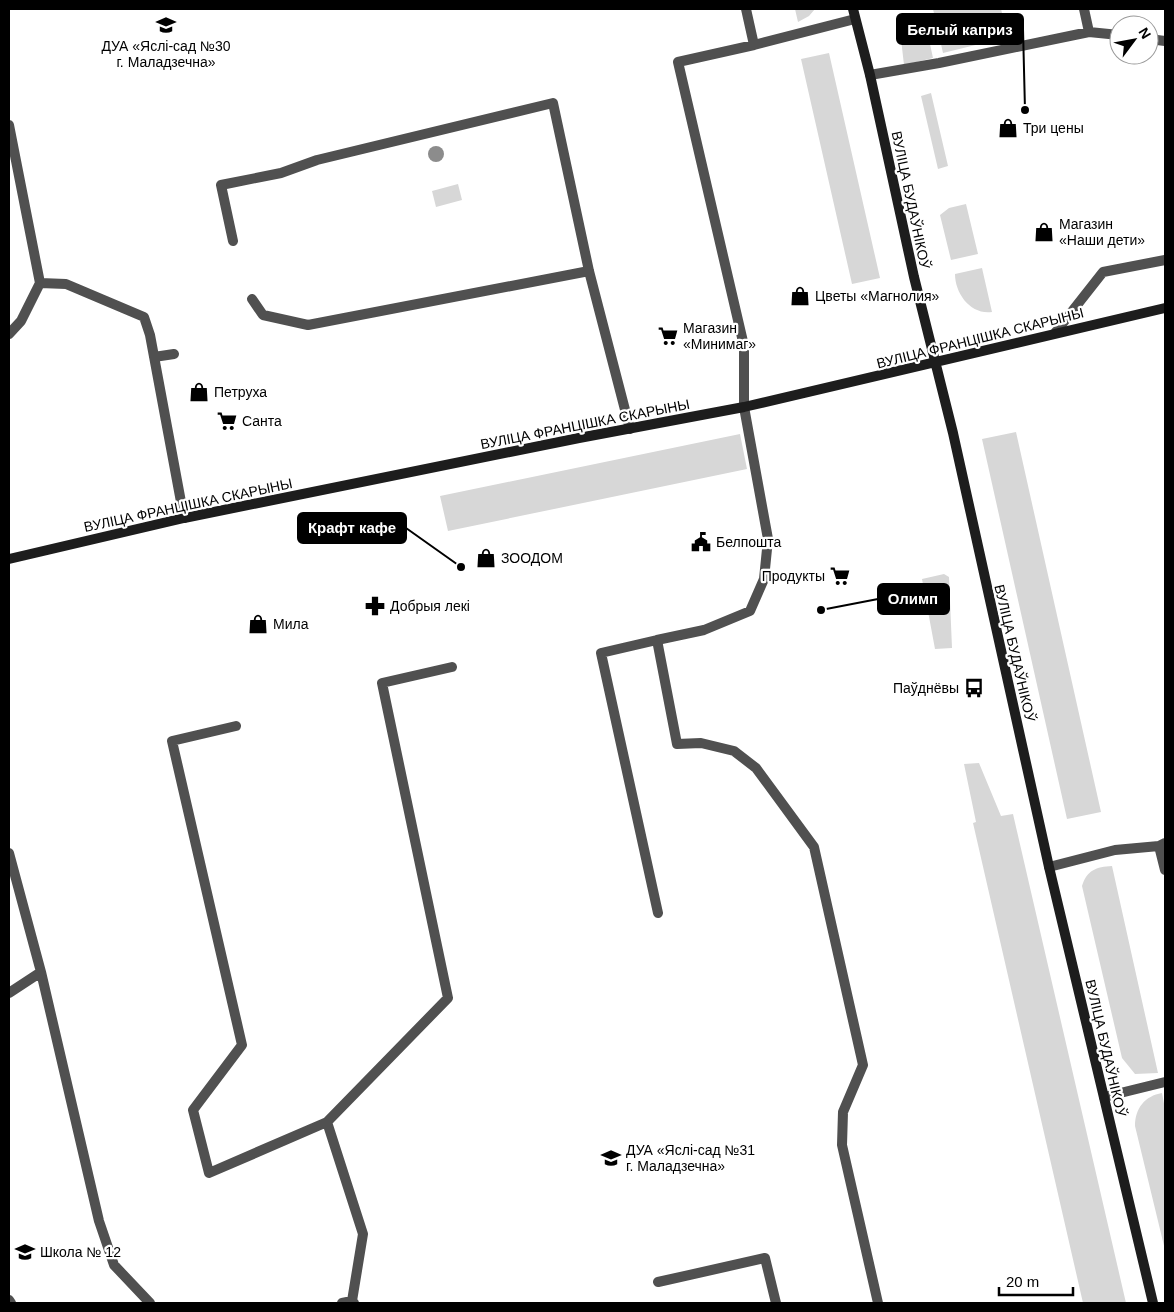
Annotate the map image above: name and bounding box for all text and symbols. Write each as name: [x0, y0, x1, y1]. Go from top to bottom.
school or university icon: ДУА «Яслі-сад №30 г. Маладзечна»: [155, 14, 177, 36]
callout: Белый каприз: [897, 14, 1023, 44]
north arrow: [1109, 15, 1159, 65]
text: Белый каприз: [907, 21, 1013, 38]
text: N: [1136, 25, 1154, 42]
place label: ДУА «Яслі-сад №30 г. Маладзечна»: [101, 38, 231, 70]
shop icon: Три цены: [997, 117, 1019, 139]
place label: Три цены: [1023, 120, 1084, 136]
street label: ВУЛІЦА БУДАЎНІКОЎ: [889, 129, 934, 271]
place label: Магазин «Наши дети»: [1059, 216, 1145, 248]
shop icon: Магазин «Наши дети»: [1033, 221, 1055, 243]
shop icon: Цветы «Магнолия»: [789, 285, 811, 307]
place label: Цветы «Магнолия»: [815, 288, 940, 304]
street label: ВУЛІЦА ФРАНЦІШКА СКАРЫНЫ: [875, 305, 1085, 371]
place label: Магазин «Минимаг»: [683, 320, 756, 352]
supermarket icon: Магазин «Минимаг»: [657, 325, 679, 347]
shop icon: Петруха: [188, 381, 210, 403]
place label: Петруха: [214, 384, 267, 400]
street label: ВУЛІЦА ФРАНЦІШКА СКАРЫНЫ: [479, 396, 691, 452]
supermarket icon: Санта: [216, 410, 238, 432]
place label: Санта: [242, 413, 282, 429]
street label: ВУЛІЦА ФРАНЦІШКА СКАРЫНЫ: [82, 475, 294, 535]
callout: Крафт кафе: [298, 513, 406, 543]
text: Крафт кафе: [308, 519, 396, 536]
public building icon: Белпошта: [690, 531, 712, 553]
place label: Белпошта: [716, 534, 782, 550]
shop icon: ЗООДОМ: [475, 547, 497, 569]
place label: ЗООДОМ: [501, 550, 563, 566]
supermarket icon: Продукты: [829, 565, 851, 587]
place label: Продукты: [762, 568, 825, 584]
street label: ВУЛІЦА БУДАЎНІКОЎ: [991, 582, 1040, 723]
callout: Олимп: [878, 584, 949, 614]
text: Олимп: [888, 590, 938, 607]
pharmacy icon: Добрыя лекі: [364, 595, 386, 617]
place label: Добрыя лекі: [390, 598, 470, 614]
shop icon: Мила: [247, 613, 269, 635]
place label: Мила: [273, 616, 309, 632]
bus stop icon: Паўднёвы: [963, 677, 985, 699]
place label: Паўднёвы: [893, 680, 959, 696]
street label: ВУЛІЦА БУДАЎНІКОЎ: [1082, 977, 1131, 1118]
place label: ДУА «Яслі-сад №31 г. Маладзечна»: [626, 1142, 755, 1174]
school or university icon: ДУА «Яслі-сад №31 г. Маладзечна»: [600, 1147, 622, 1169]
school or university icon: Школа № 12: [14, 1241, 36, 1263]
place label: Школа № 12: [40, 1244, 121, 1260]
scale bar: [999, 1264, 1073, 1296]
text: 20 m: [1006, 1273, 1039, 1290]

